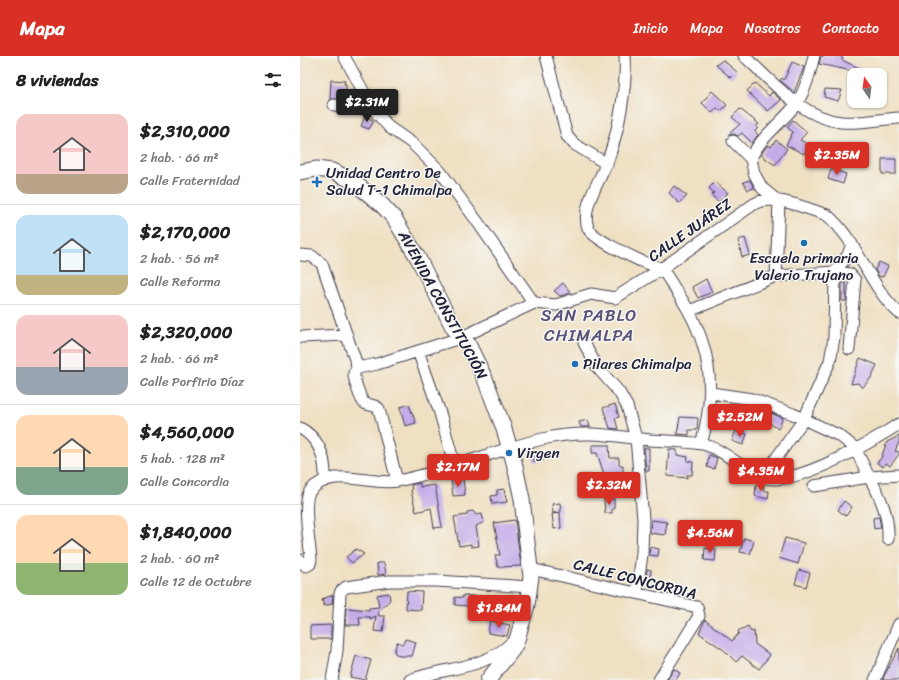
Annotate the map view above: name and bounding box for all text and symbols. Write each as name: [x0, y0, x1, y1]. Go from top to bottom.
text: Mapa: [20, 12, 65, 45]
text: Inicio: [633, 16, 668, 41]
text: Mapa: [690, 16, 723, 41]
text: Nosotros: [745, 16, 800, 41]
text: Contacto: [822, 16, 879, 41]
text: 8 viviendas: [16, 65, 99, 95]
north arrow: [847, 68, 887, 108]
map controls: [847, 68, 887, 108]
icon: filters: [262, 69, 284, 91]
pin: $2.31M: [334, 89, 400, 123]
text: $2.31M: [345, 90, 389, 113]
text: $2,310,000: [140, 116, 230, 146]
icon: home: [48, 130, 96, 178]
pin: $2.35M: [804, 142, 870, 176]
text: $2.35M: [814, 143, 860, 166]
text: 2 hab. · 66 m²: [140, 146, 219, 169]
place label: Unidad Centro De Salud T-1 Chimalpa: [326, 160, 453, 203]
text: Calle Fraternidad: [140, 169, 240, 192]
marker: Unidad Centro De Salud T-1 Chimalpa: [311, 176, 323, 188]
street label: CALLE JUÁREZ: [643, 191, 738, 269]
text: $2,170,000: [140, 217, 230, 247]
street label: AVENIDA CONSTITUCIÓN: [391, 225, 495, 385]
icon: home: [48, 231, 96, 279]
marker: Escuela primaria Valerio Trujano: [799, 238, 809, 248]
place label: Escuela primaria Valerio Trujano: [749, 245, 859, 288]
text: 2 hab. · 56 m²: [140, 247, 219, 270]
text: Calle Reforma: [140, 270, 220, 293]
district label: SAN PABLO CHIMALPA: [541, 300, 637, 350]
text: $2,320,000: [140, 317, 233, 347]
icon: home: [48, 331, 96, 379]
text: 2 hab. · 66 m²: [140, 347, 219, 370]
place label: Pilares Chimalpa: [583, 351, 692, 377]
marker: Pilares Chimalpa: [570, 359, 580, 369]
text: Calle Porfirio Díaz: [140, 370, 244, 393]
pin: $2.52M: [707, 404, 773, 438]
text: $2.52M: [717, 405, 763, 428]
text: $4,560,000: [140, 417, 234, 447]
icon: home: [48, 431, 96, 479]
place label: Virgen: [517, 440, 560, 466]
text: 5 hab. · 128 m²: [140, 447, 225, 470]
marker: Virgen: [504, 448, 514, 458]
pin: $2.17M: [425, 454, 491, 488]
text: $2.17M: [436, 455, 480, 478]
pin: $4.35M: [728, 458, 794, 492]
text: $4.35M: [738, 459, 784, 482]
text: Calle Concordia: [140, 470, 229, 493]
pin: $2.32M: [576, 472, 642, 506]
text: $2.32M: [586, 473, 632, 496]
text: $1,840,000: [140, 517, 232, 547]
pin: $4.56M: [677, 520, 743, 554]
text: $4.56M: [687, 521, 733, 544]
icon: home: [48, 531, 96, 579]
text: 2 hab. · 60 m²: [140, 547, 219, 570]
street label: CALLE CONCORDIA: [571, 551, 699, 607]
text: Calle 12 de Octubre: [140, 570, 252, 593]
pin: $1.84M: [466, 595, 532, 629]
text: $1.84M: [477, 596, 521, 619]

